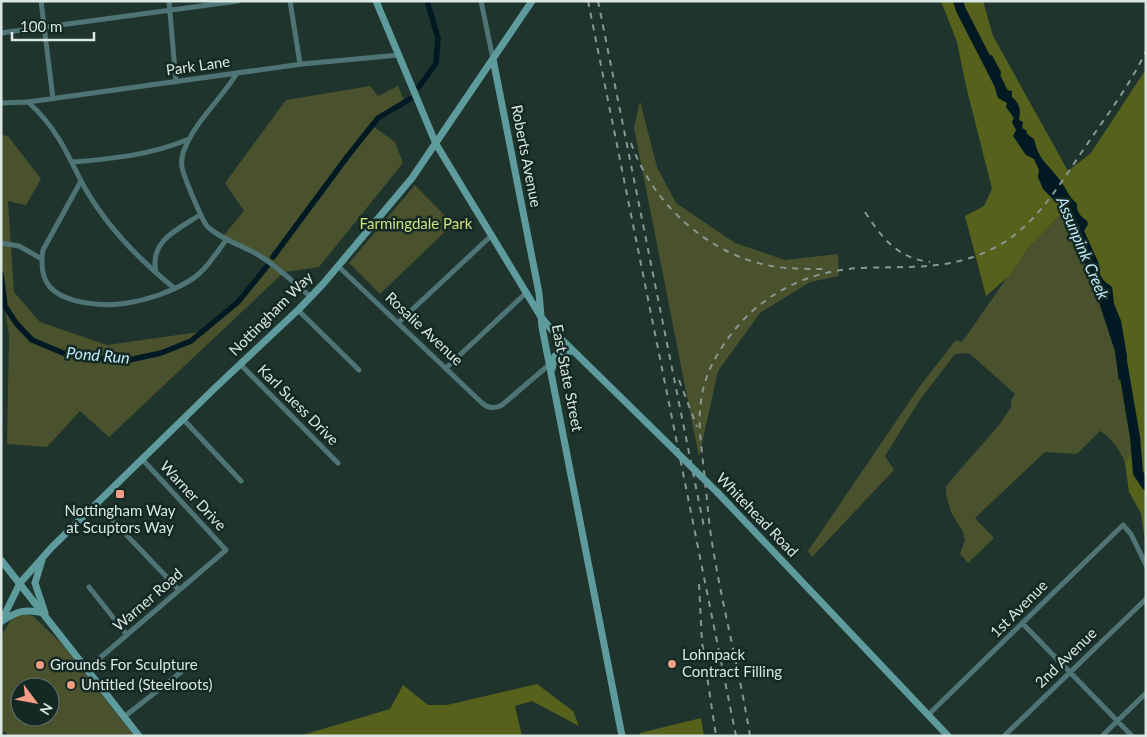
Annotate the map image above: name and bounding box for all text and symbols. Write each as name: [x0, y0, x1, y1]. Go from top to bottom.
scale bar: [12, 10, 95, 42]
text: 100 m: [20, 17, 62, 35]
street label: Park Lane: [165, 52, 231, 78]
street label: Roberts Avenue: [508, 103, 546, 209]
water label: Assunpink Creek: [1053, 193, 1114, 302]
park label: Farmingdale Park: [360, 214, 473, 232]
street label: Nottingham Way: [225, 267, 316, 359]
street label: Rosalie Avenue: [382, 288, 467, 369]
street label: East State Street: [549, 323, 587, 434]
water label: Pond Run: [66, 342, 131, 367]
street label: Karl Suess Drive: [254, 360, 343, 449]
street label: Warner Drive: [157, 457, 231, 534]
street label: Whitehead Road: [713, 469, 802, 560]
marker: Nottingham Way at Scuptors Way: [114, 488, 126, 500]
place label: Nottingham Way at Scuptors Way: [64, 501, 176, 536]
street label: Warner Road: [109, 564, 186, 634]
street label: 1st Avenue: [986, 576, 1051, 641]
street label: 2nd Avenue: [1031, 623, 1100, 691]
place label: Lohnpack Contract Filling: [682, 645, 782, 680]
place label: Grounds For Sculpture: [50, 655, 198, 673]
marker: Lohnpack Contract Filling: [666, 658, 678, 670]
marker: Grounds For Sculpture: [34, 659, 46, 671]
place label: Untitled (Steelroots): [81, 675, 213, 693]
north arrow: [10, 677, 60, 727]
marker: Untitled (Steelroots): [65, 679, 77, 691]
text: N: [36, 700, 57, 718]

